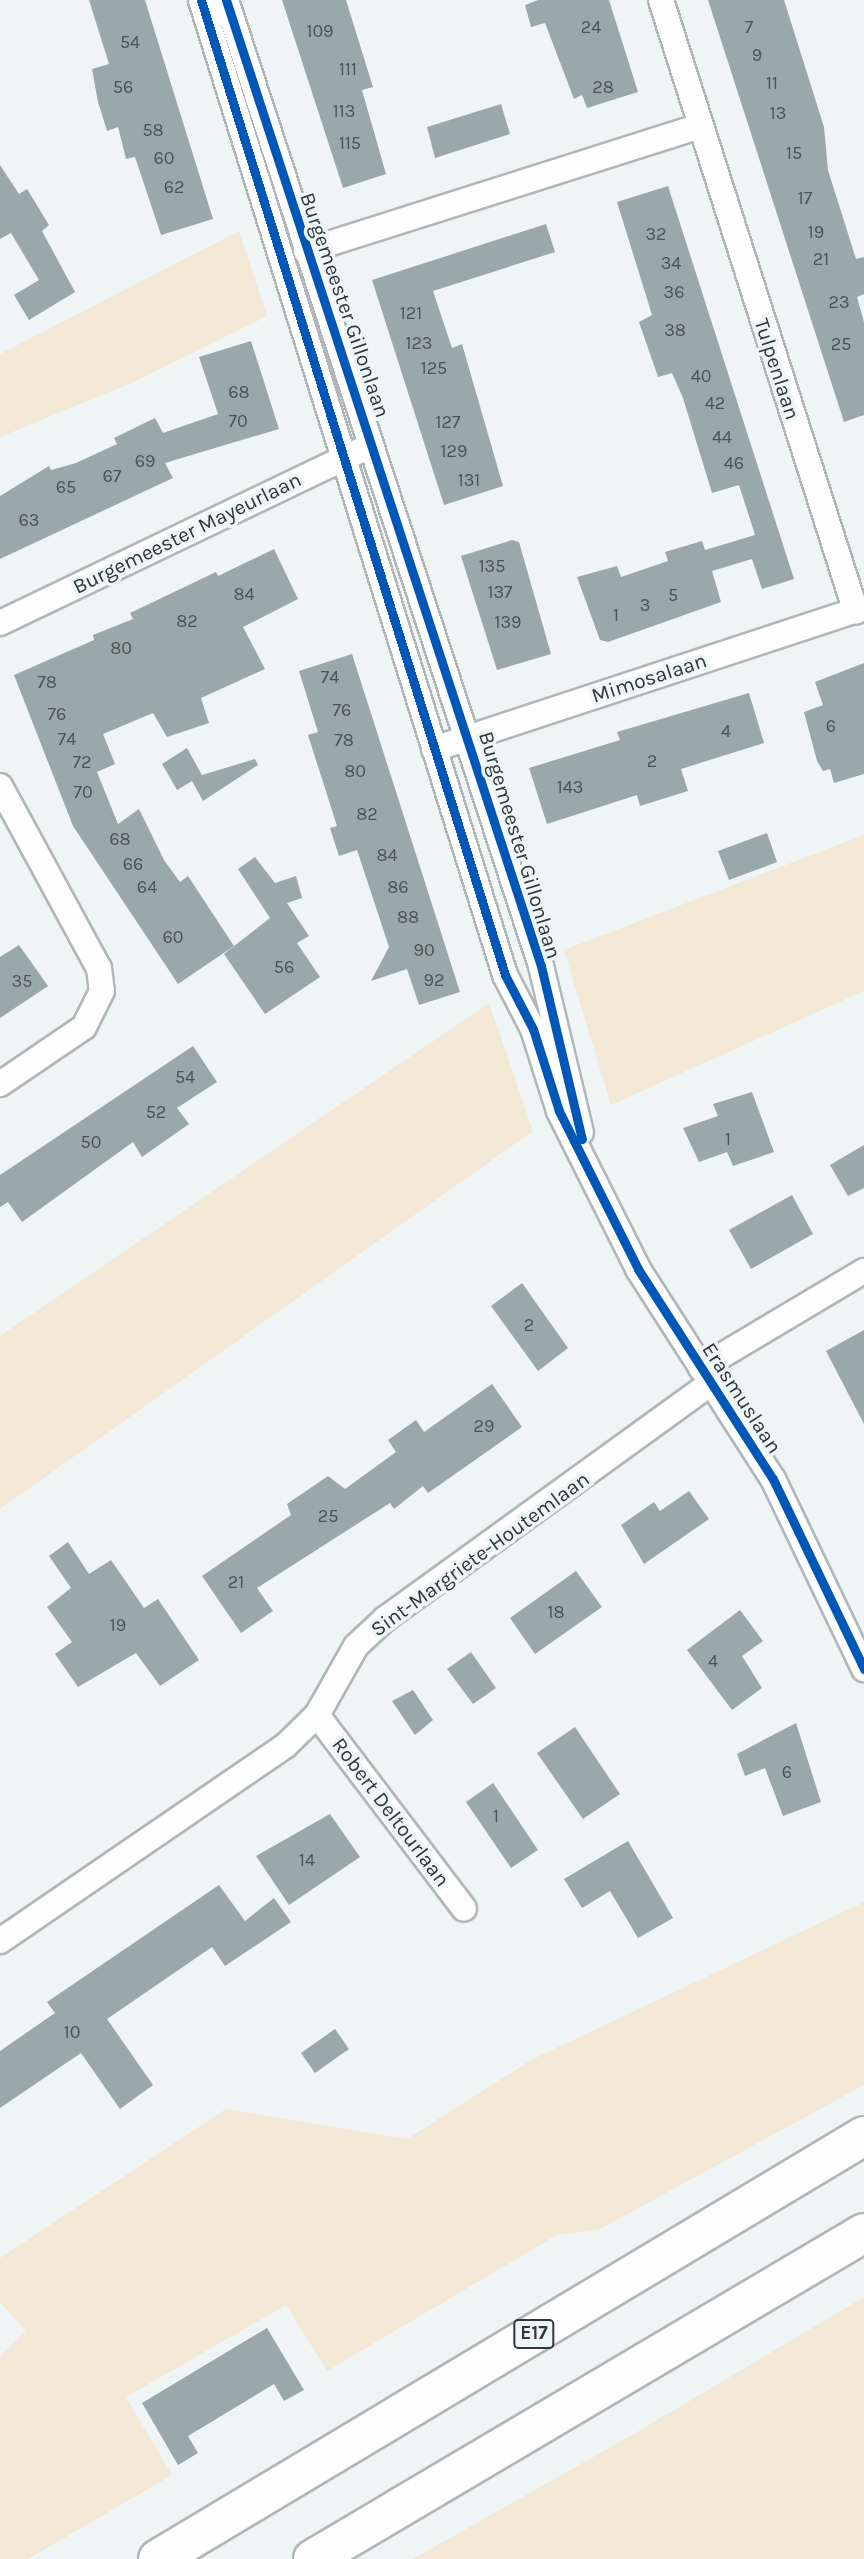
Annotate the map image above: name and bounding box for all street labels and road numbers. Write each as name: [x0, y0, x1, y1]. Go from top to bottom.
street label: Burgemeester Gillonlaan: [295, 189, 395, 421]
street label: Tulpenlaan: [749, 315, 805, 423]
street label: Burgemeester Mayeurlaan: [69, 467, 305, 599]
street label: Mimosalaan: [588, 648, 710, 708]
street label: Burgemeester Gillonlaan: [473, 728, 567, 962]
street label: Erasmuslaan: [697, 1338, 787, 1458]
street label: Sint-Margriete-Houtemlaan: [366, 1466, 594, 1642]
street label: Robert Deltourlaan: [327, 1733, 455, 1891]
road number: E17: [513, 2318, 555, 2350]

